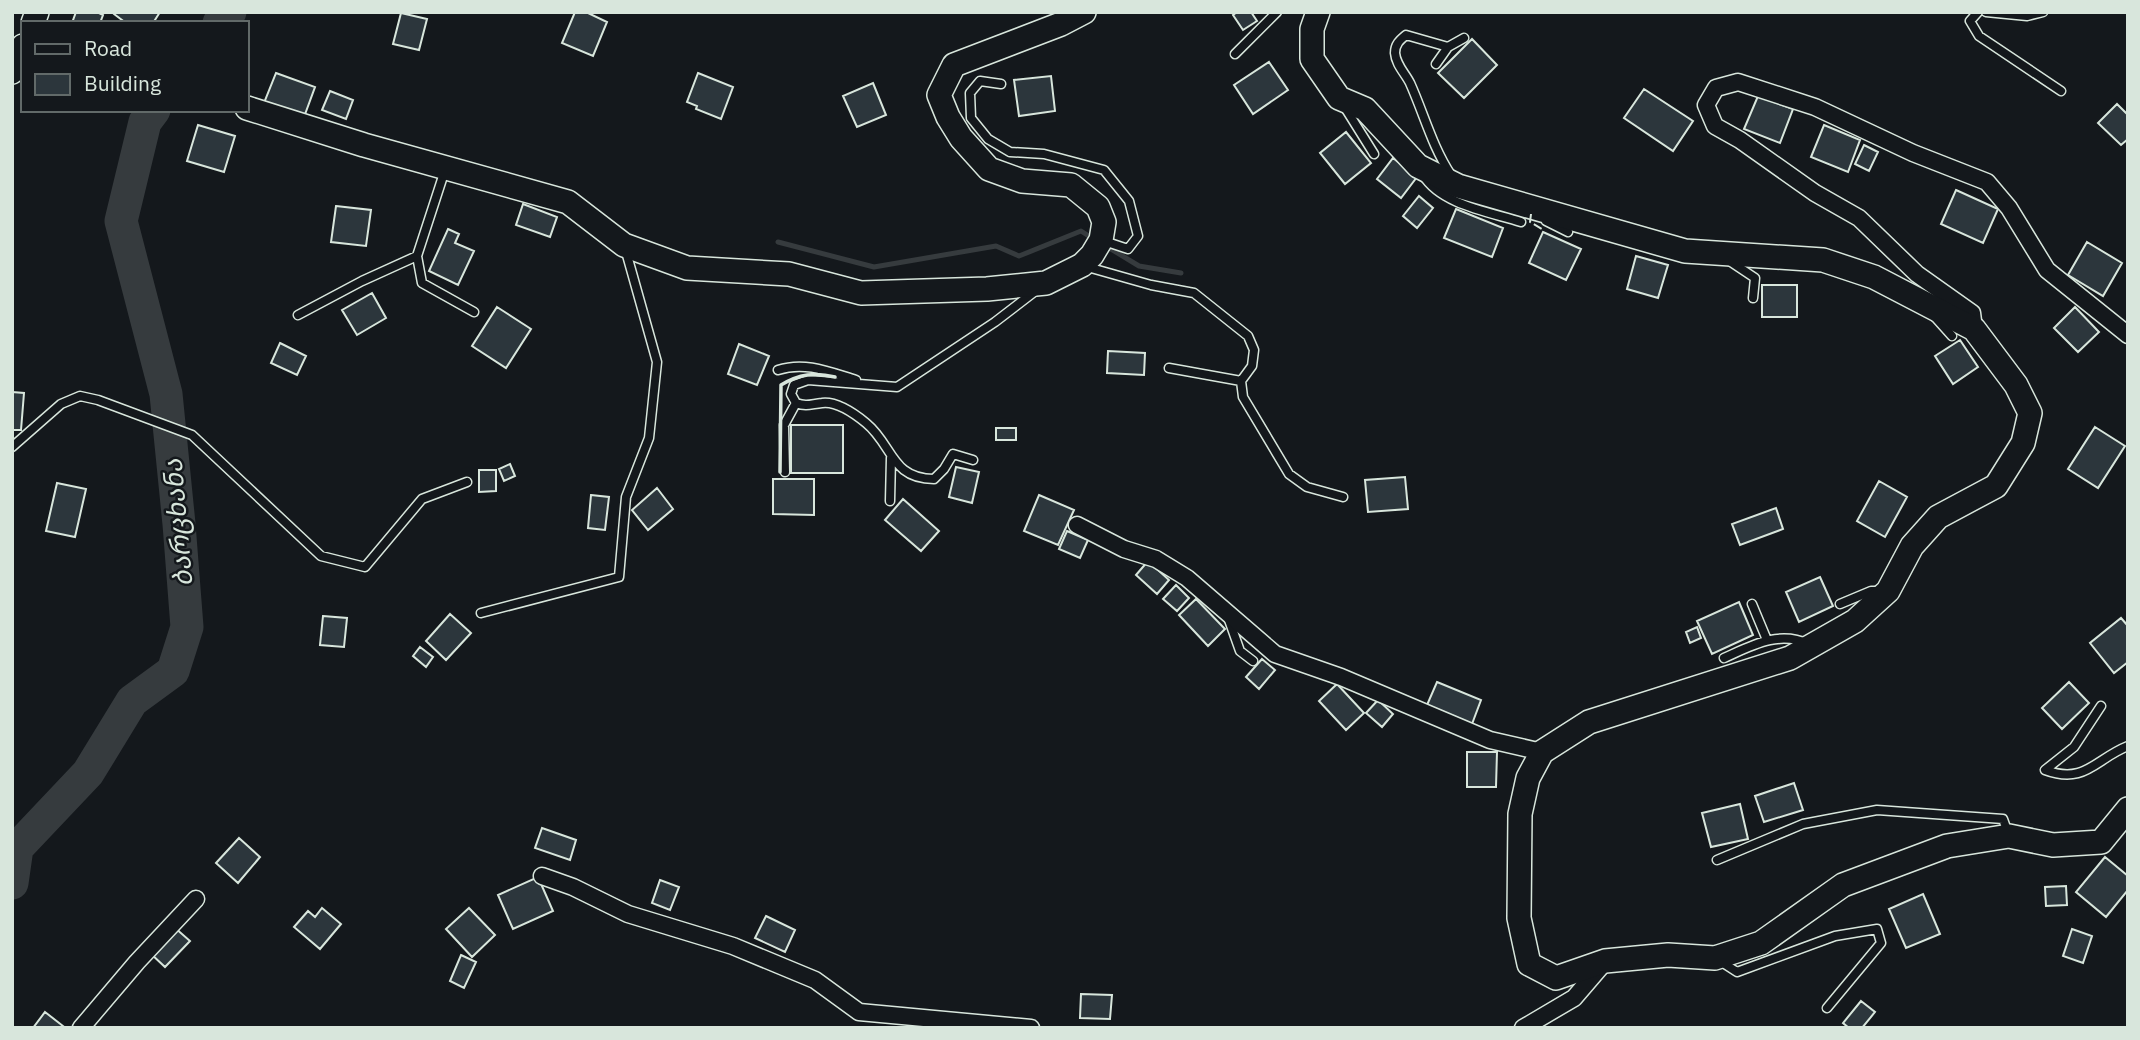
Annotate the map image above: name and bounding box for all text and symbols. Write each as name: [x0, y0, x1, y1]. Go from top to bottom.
legend: [21, 21, 248, 112]
text: Road: [84, 34, 132, 62]
text: Building: [84, 69, 161, 97]
water label: ბარცხანა: [154, 457, 200, 588]

